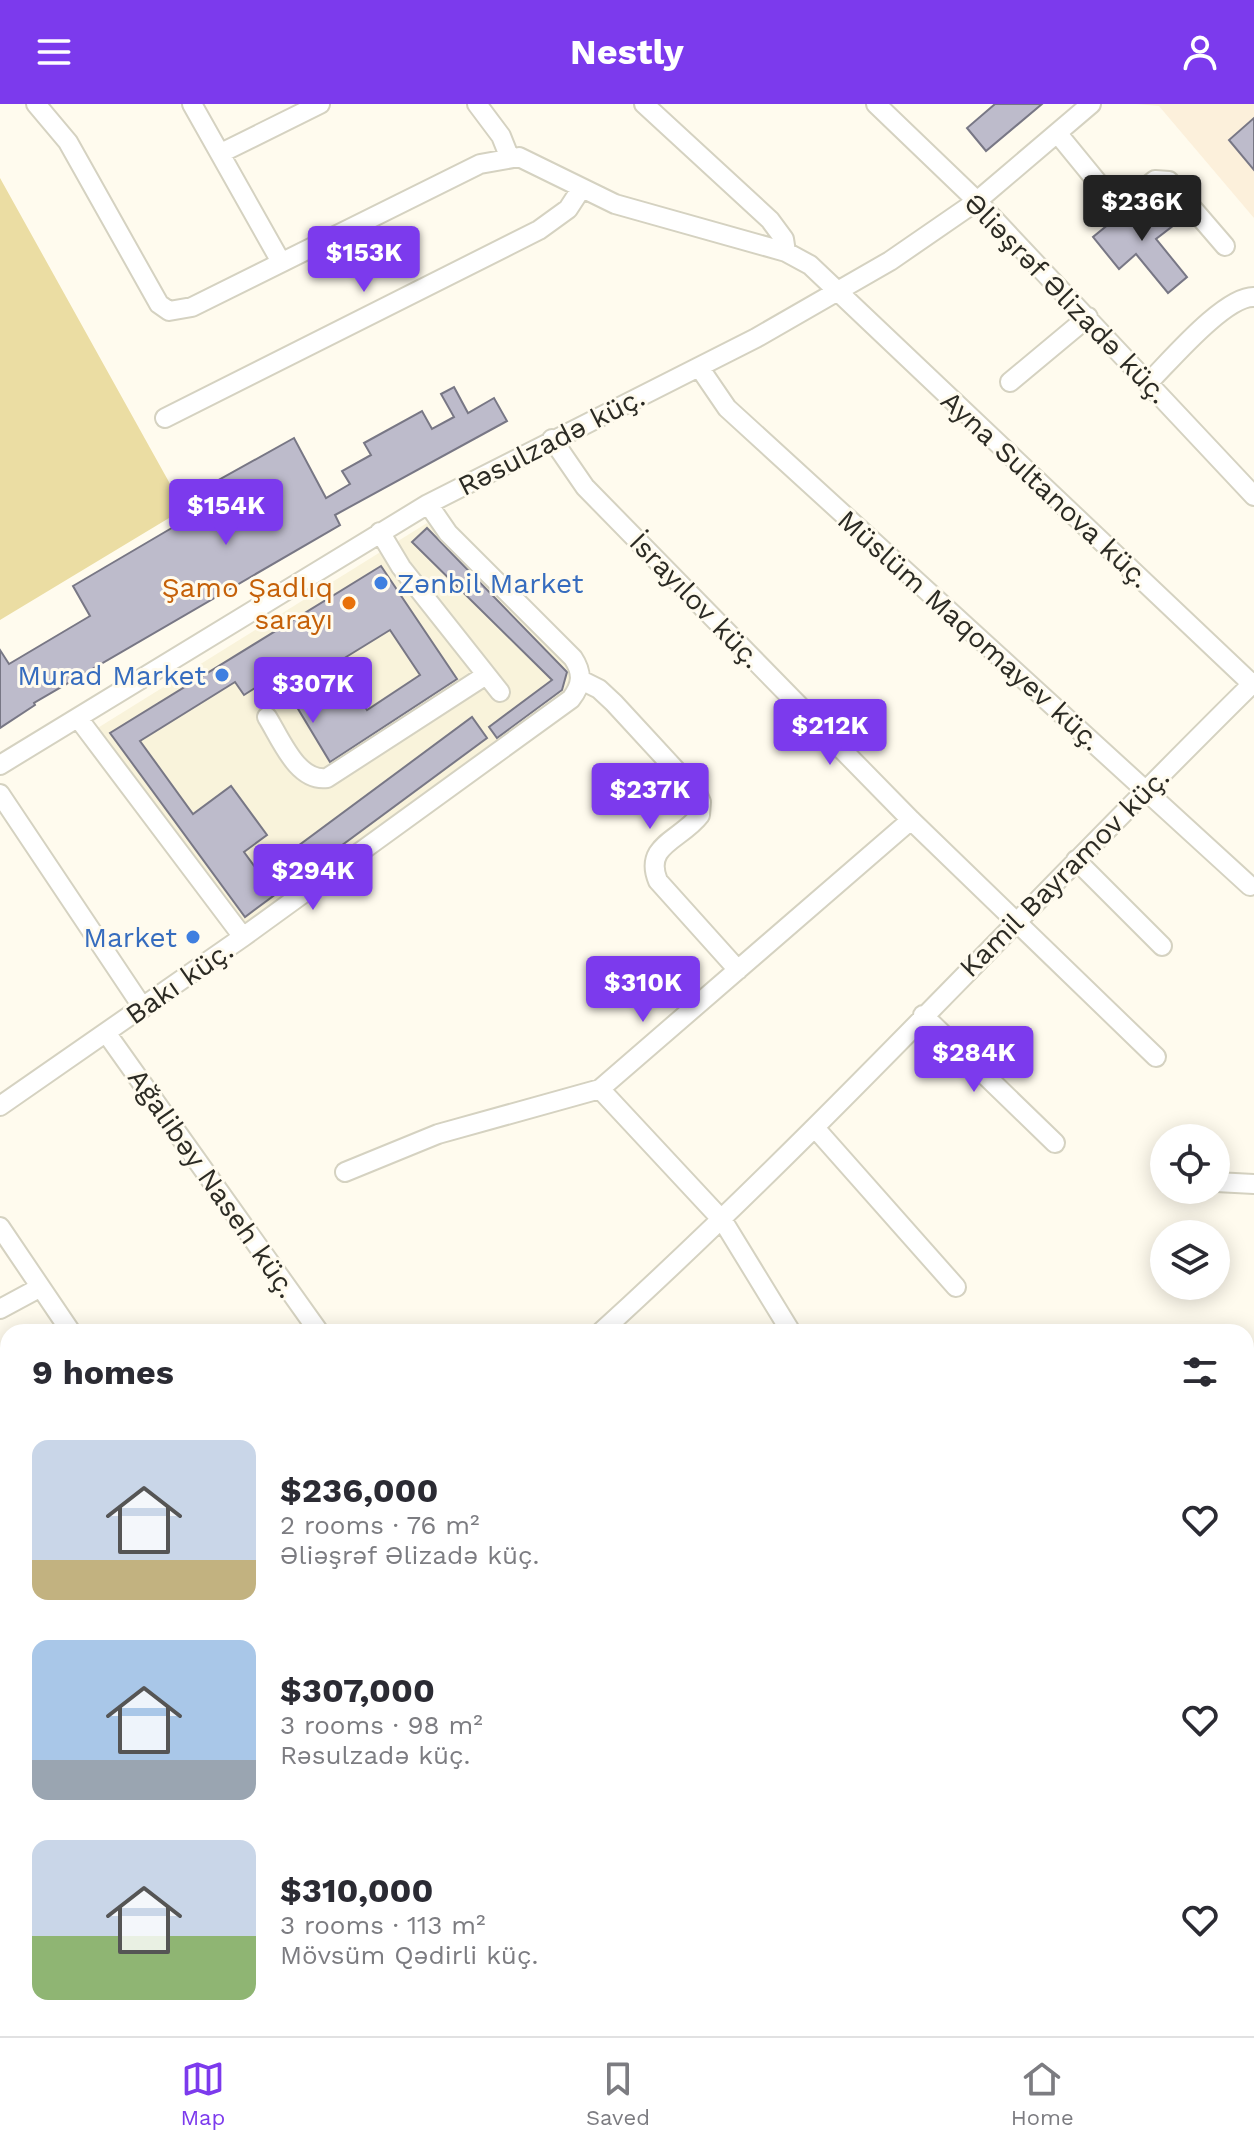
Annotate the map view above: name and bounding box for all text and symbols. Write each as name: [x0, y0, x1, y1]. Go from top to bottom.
icon: menu: [32, 30, 76, 74]
icon: person: [1178, 30, 1222, 74]
text: Nestly: [570, 31, 684, 73]
pin: $236K: [1086, 175, 1198, 243]
street label: Əliəşrəf Əlizadə küç.: [958, 186, 1176, 410]
text: $236K: [1101, 186, 1183, 216]
pin: $153K: [308, 226, 420, 294]
text: $153K: [326, 237, 402, 267]
street label: Rəsulzadə küç.: [452, 380, 650, 503]
street label: Ayna Sultanova küç.: [934, 384, 1157, 595]
pin: $154K: [170, 479, 282, 547]
text: $154K: [187, 490, 265, 520]
street label: Müslüm Maqomayev küç.: [831, 503, 1108, 758]
street label: İsrayılov küç.: [623, 526, 769, 675]
place label: Zənbil Market: [397, 567, 584, 600]
place label: Şamo Şadlıq sarayı: [162, 571, 333, 636]
marker: Zənbil Market: [372, 574, 390, 592]
marker: Şamo Şadlıq sarayı: [340, 594, 358, 612]
pin: $307K: [257, 657, 369, 725]
place label: Murad Market: [17, 659, 206, 692]
marker: Murad Market: [213, 666, 231, 684]
text: $307K: [272, 668, 354, 698]
pin: $212K: [774, 699, 886, 767]
text: $212K: [792, 710, 868, 740]
street label: Kamil Bayramov küç.: [953, 761, 1176, 984]
pin: $237K: [594, 763, 706, 831]
text: $237K: [610, 774, 690, 804]
pin: $294K: [257, 844, 369, 912]
text: $294K: [272, 855, 355, 885]
place label: Market: [83, 921, 177, 954]
marker: Market: [184, 928, 202, 946]
street label: Bakı küç.: [119, 934, 239, 1031]
pin: $310K: [587, 956, 699, 1024]
text: $310K: [604, 967, 682, 997]
pin: $284K: [918, 1026, 1030, 1094]
text: $284K: [932, 1037, 1016, 1067]
street label: Ağalibəy Naseh küç.: [121, 1062, 304, 1304]
map controls: [1150, 1124, 1230, 1300]
button: locate: [1150, 1124, 1230, 1204]
button: layers: [1150, 1220, 1230, 1300]
icon: filters: [1178, 1350, 1222, 1394]
text: 9 homes: [32, 1352, 174, 1392]
text: $236,000: [280, 1470, 438, 1510]
icon: home: [96, 1472, 192, 1568]
icon: heart: [1178, 1498, 1222, 1542]
text: 2 rooms · 76 m²: [280, 1510, 479, 1540]
text: Əliəşrəf Əlizadə küç.: [280, 1540, 539, 1570]
text: $307,000: [280, 1670, 435, 1710]
icon: home: [96, 1672, 192, 1768]
icon: heart: [1178, 1698, 1222, 1742]
text: 3 rooms · 98 m²: [280, 1710, 483, 1740]
text: Rəsulzadə küç.: [280, 1740, 470, 1770]
text: $310,000: [280, 1870, 433, 1910]
icon: home: [96, 1872, 192, 1968]
icon: heart: [1178, 1898, 1222, 1942]
text: 3 rooms · 113 m²: [280, 1910, 486, 1940]
text: Mövsüm Qədirli küç.: [280, 1940, 538, 1970]
tab: Map: [180, 2057, 225, 2130]
tab: Saved: [586, 2057, 650, 2130]
tab: Home: [1011, 2057, 1074, 2130]

